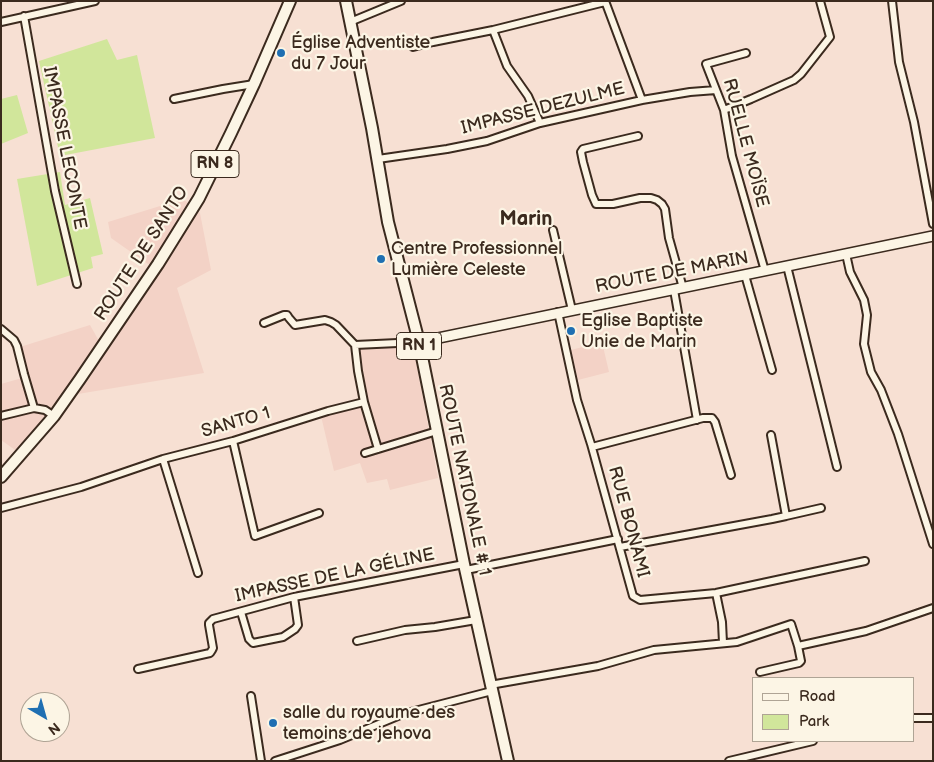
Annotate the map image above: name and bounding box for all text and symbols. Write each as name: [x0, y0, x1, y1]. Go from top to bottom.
place label: Église Adventiste du 7 Jour: [291, 32, 430, 74]
marker: Église Adventiste du 7 Jour: [275, 47, 287, 59]
street label: IMPASSE LECONTE: [38, 65, 90, 231]
street label: RUELLE MOÏSE: [717, 76, 773, 210]
street label: IMPASSE DEZULME: [459, 78, 627, 140]
road number: RN 8: [191, 150, 239, 178]
street label: ROUTE DE SANTO: [90, 183, 194, 325]
district label: Marin: [500, 208, 552, 232]
place label: Centre Professionnel Lumière Celeste: [391, 238, 562, 280]
street label: ROUTE DE MARIN: [594, 248, 750, 298]
marker: Centre Professionnel Lumière Celeste: [375, 253, 387, 265]
place label: Eglise Baptiste Unie de Marin: [581, 310, 703, 352]
marker: Eglise Baptiste Unie de Marin: [565, 325, 577, 337]
road number: RN 1: [396, 332, 442, 360]
street label: ROUTE NATIONALE # 1: [433, 382, 495, 578]
street label: SANTO 1: [199, 403, 273, 443]
street label: RUE BONAMI: [603, 464, 653, 580]
street label: IMPASSE DE LA GÉLINE: [233, 544, 437, 608]
legend: [752, 677, 914, 742]
text: Road: [799, 687, 835, 706]
north arrow: [20, 692, 70, 742]
place label: salle du royaume des temoins de jehova: [283, 702, 455, 744]
text: Park: [799, 712, 829, 731]
marker: salle du royaume des temoins de jehova: [267, 717, 279, 729]
text: N: [45, 718, 63, 738]

